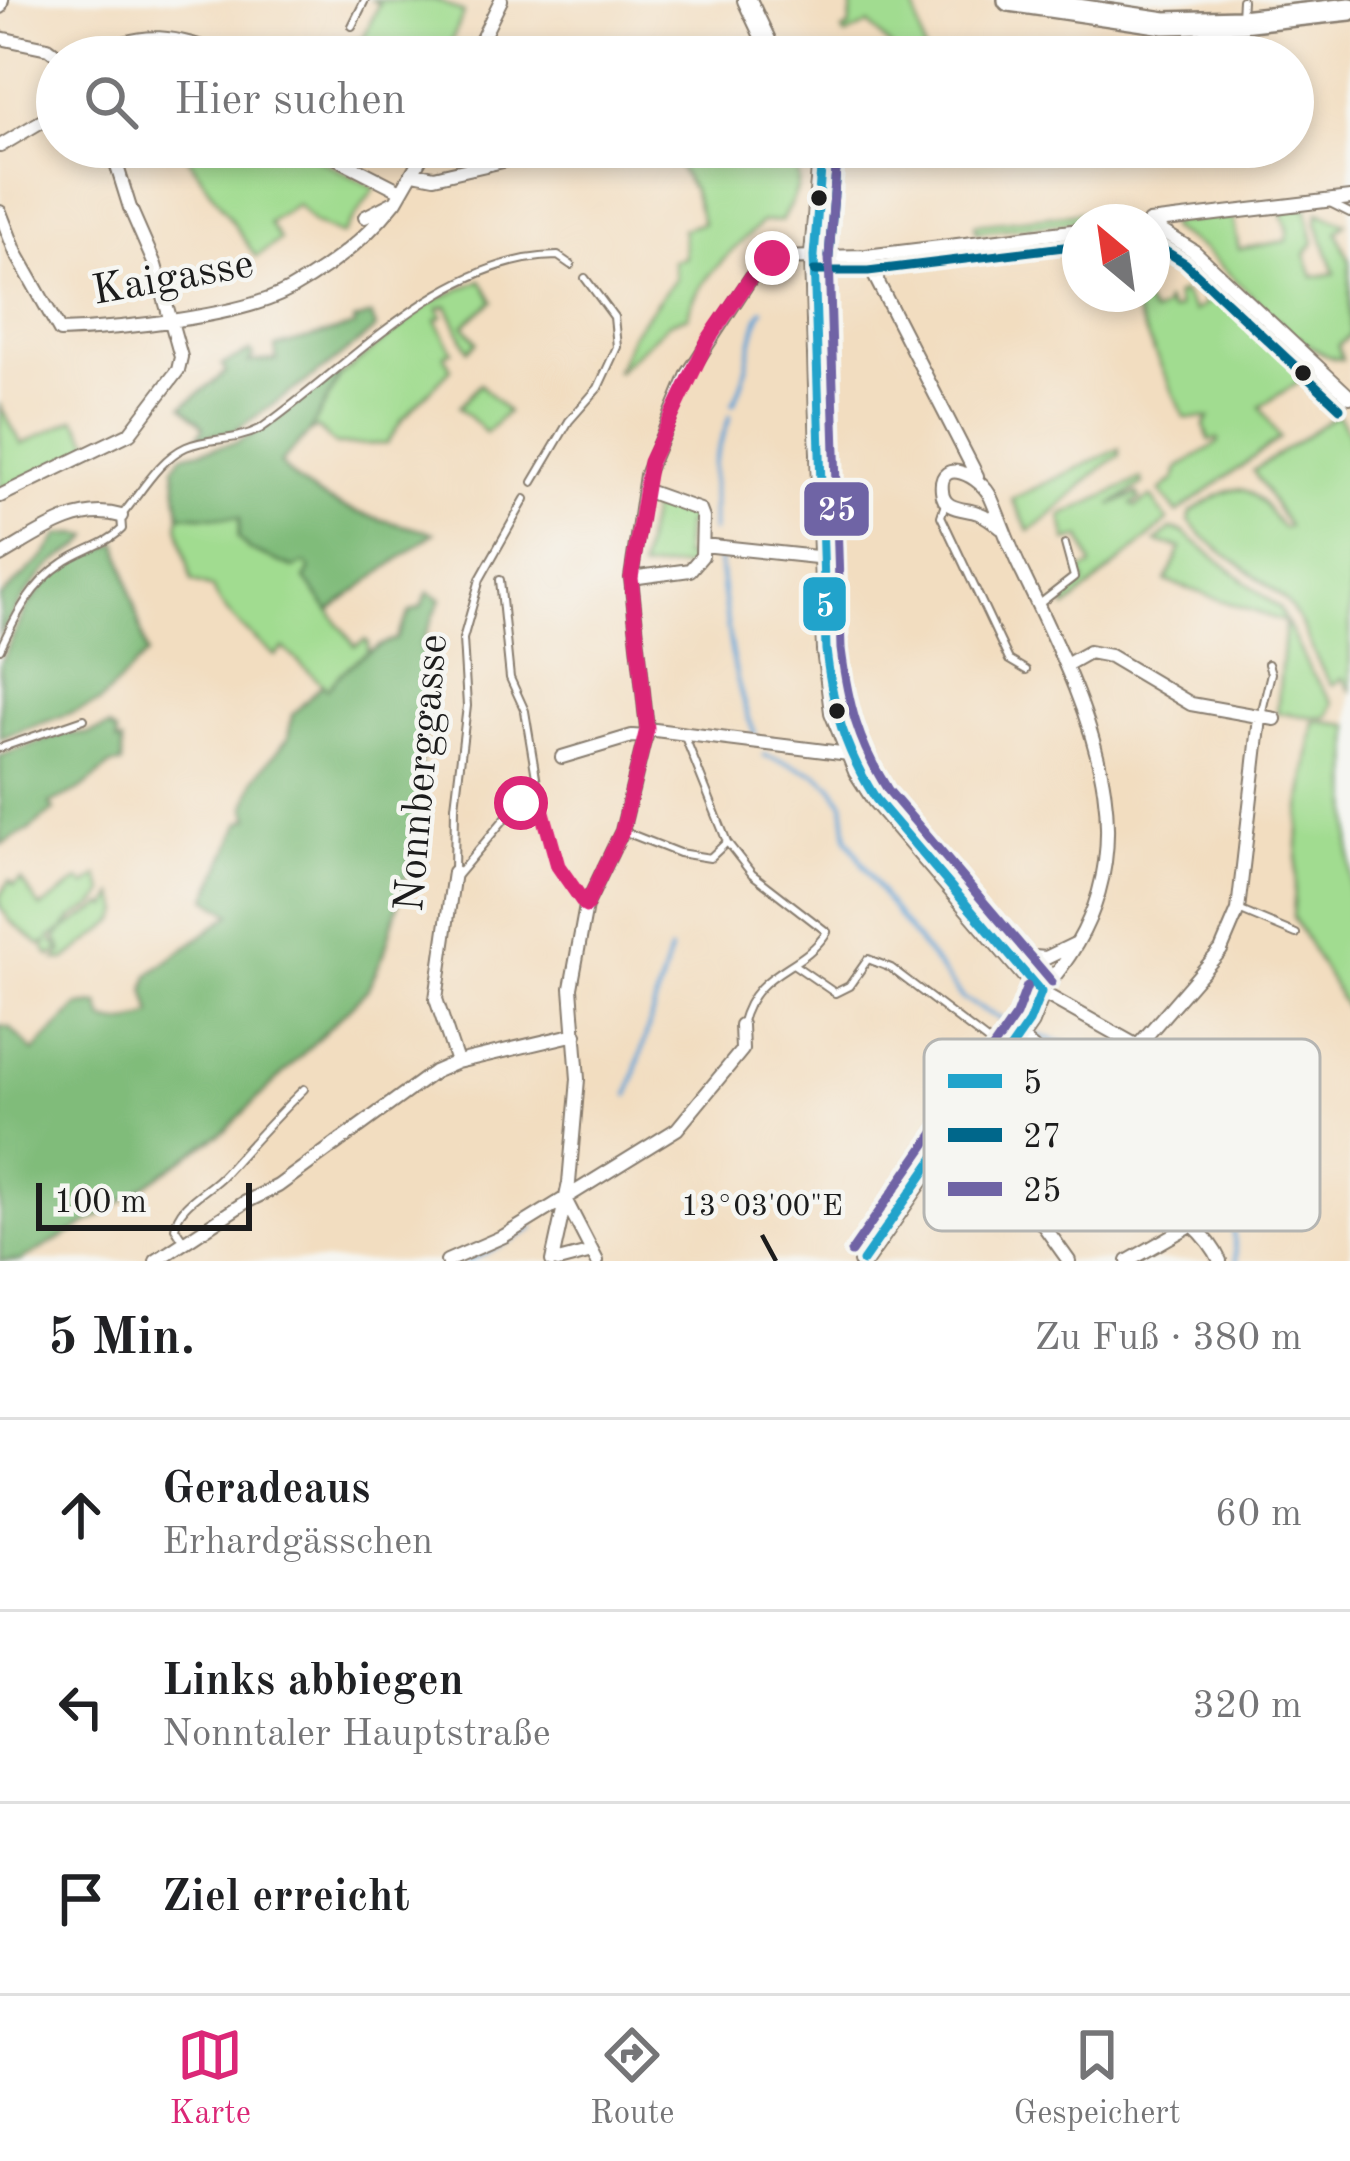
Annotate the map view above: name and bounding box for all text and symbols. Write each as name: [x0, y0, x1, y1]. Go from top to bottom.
search box: [36, 36, 1314, 168]
icon: search: [78, 69, 144, 135]
text: Hier suchen: [174, 79, 406, 124]
unlabelled marker: [808, 187, 830, 209]
north arrow: [1062, 204, 1170, 312]
route end: [745, 231, 799, 285]
street label: Kaigasse: [89, 244, 257, 314]
unlabelled marker: [1292, 362, 1314, 384]
line badge: 25: [802, 480, 871, 538]
text: 25: [818, 495, 856, 528]
line badge: 5: [801, 575, 848, 633]
text: 5: [815, 591, 835, 624]
street label: Nonnberggasse: [390, 632, 456, 914]
unlabelled marker: [826, 700, 848, 722]
route start: [494, 776, 548, 830]
legend: [924, 1039, 1320, 1231]
text: 5: [1023, 1068, 1042, 1101]
text: 27: [1023, 1122, 1061, 1155]
text: 25: [1023, 1176, 1061, 1209]
scale bar: [36, 1177, 252, 1230]
text: 100 m: [54, 1187, 147, 1220]
text: 13°03'00"E: [681, 1192, 843, 1222]
text: 5 Min.: [48, 1314, 195, 1365]
text: Zu Fuß · 380 m: [1035, 1319, 1302, 1358]
text: Geradeaus: [162, 1468, 370, 1513]
icon: ahead: [48, 1482, 114, 1548]
text: 60 m: [1215, 1495, 1302, 1534]
text: Erhardgässchen: [162, 1523, 433, 1562]
text: Links abbiegen: [162, 1660, 464, 1705]
icon: left: [48, 1674, 114, 1740]
text: 320 m: [1192, 1687, 1302, 1726]
text: Nonntaler Hauptstraße: [162, 1715, 551, 1754]
icon: arrive: [48, 1866, 114, 1932]
text: Ziel erreicht: [162, 1876, 410, 1921]
tab: Karte: [170, 2022, 251, 2135]
tab: Route: [590, 2022, 674, 2135]
tab: Gespeichert: [1013, 2022, 1180, 2135]

